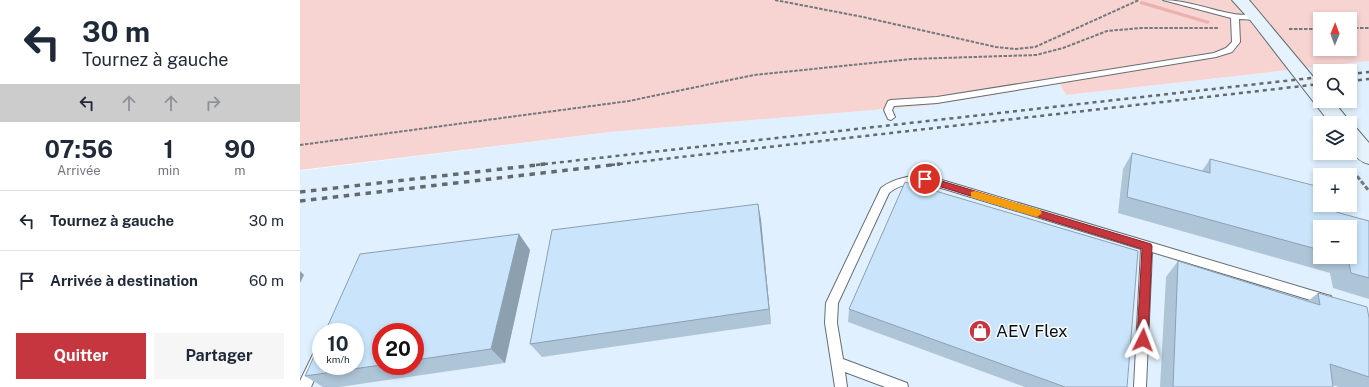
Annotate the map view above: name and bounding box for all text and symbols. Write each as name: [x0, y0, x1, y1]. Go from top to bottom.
north arrow: [1313, 12, 1357, 56]
map controls: [1313, 12, 1357, 264]
text: 30 m: [82, 15, 150, 48]
icon: left: [16, 16, 68, 68]
text: Tournez à gauche: [82, 49, 229, 70]
button: search: [1313, 64, 1357, 108]
icon: left: [76, 92, 98, 114]
icon: ahead: [118, 92, 140, 114]
icon: ahead: [160, 92, 182, 114]
icon: right: [202, 92, 224, 114]
button: layers: [1313, 116, 1357, 160]
text: 07:56: [45, 135, 113, 163]
text: 1: [164, 135, 174, 163]
text: 90: [224, 135, 255, 163]
pin: [908, 162, 942, 196]
text: Arrivée: [57, 163, 101, 178]
text: min: [158, 163, 180, 178]
text: m: [234, 163, 245, 178]
icon: arrive: [914, 168, 936, 190]
button: +: [1313, 168, 1357, 212]
icon: left: [16, 210, 38, 232]
text: Tournez à gauche: [50, 212, 174, 229]
text: 30 m: [249, 212, 284, 229]
button: −: [1313, 220, 1357, 264]
icon: arrive: [16, 270, 38, 292]
text: Arrivée à destination: [50, 272, 198, 289]
text: 60 m: [249, 272, 284, 289]
shop icon: AEV Flex: [967, 318, 993, 344]
position arrow: [1122, 319, 1164, 361]
place label: AEV Flex: [996, 321, 1068, 341]
speed limit sign: 20: [372, 323, 424, 375]
text: 10: [327, 332, 349, 356]
button: Quitter: [16, 333, 146, 379]
button: Partager: [154, 333, 284, 379]
text: km/h: [326, 353, 350, 365]

